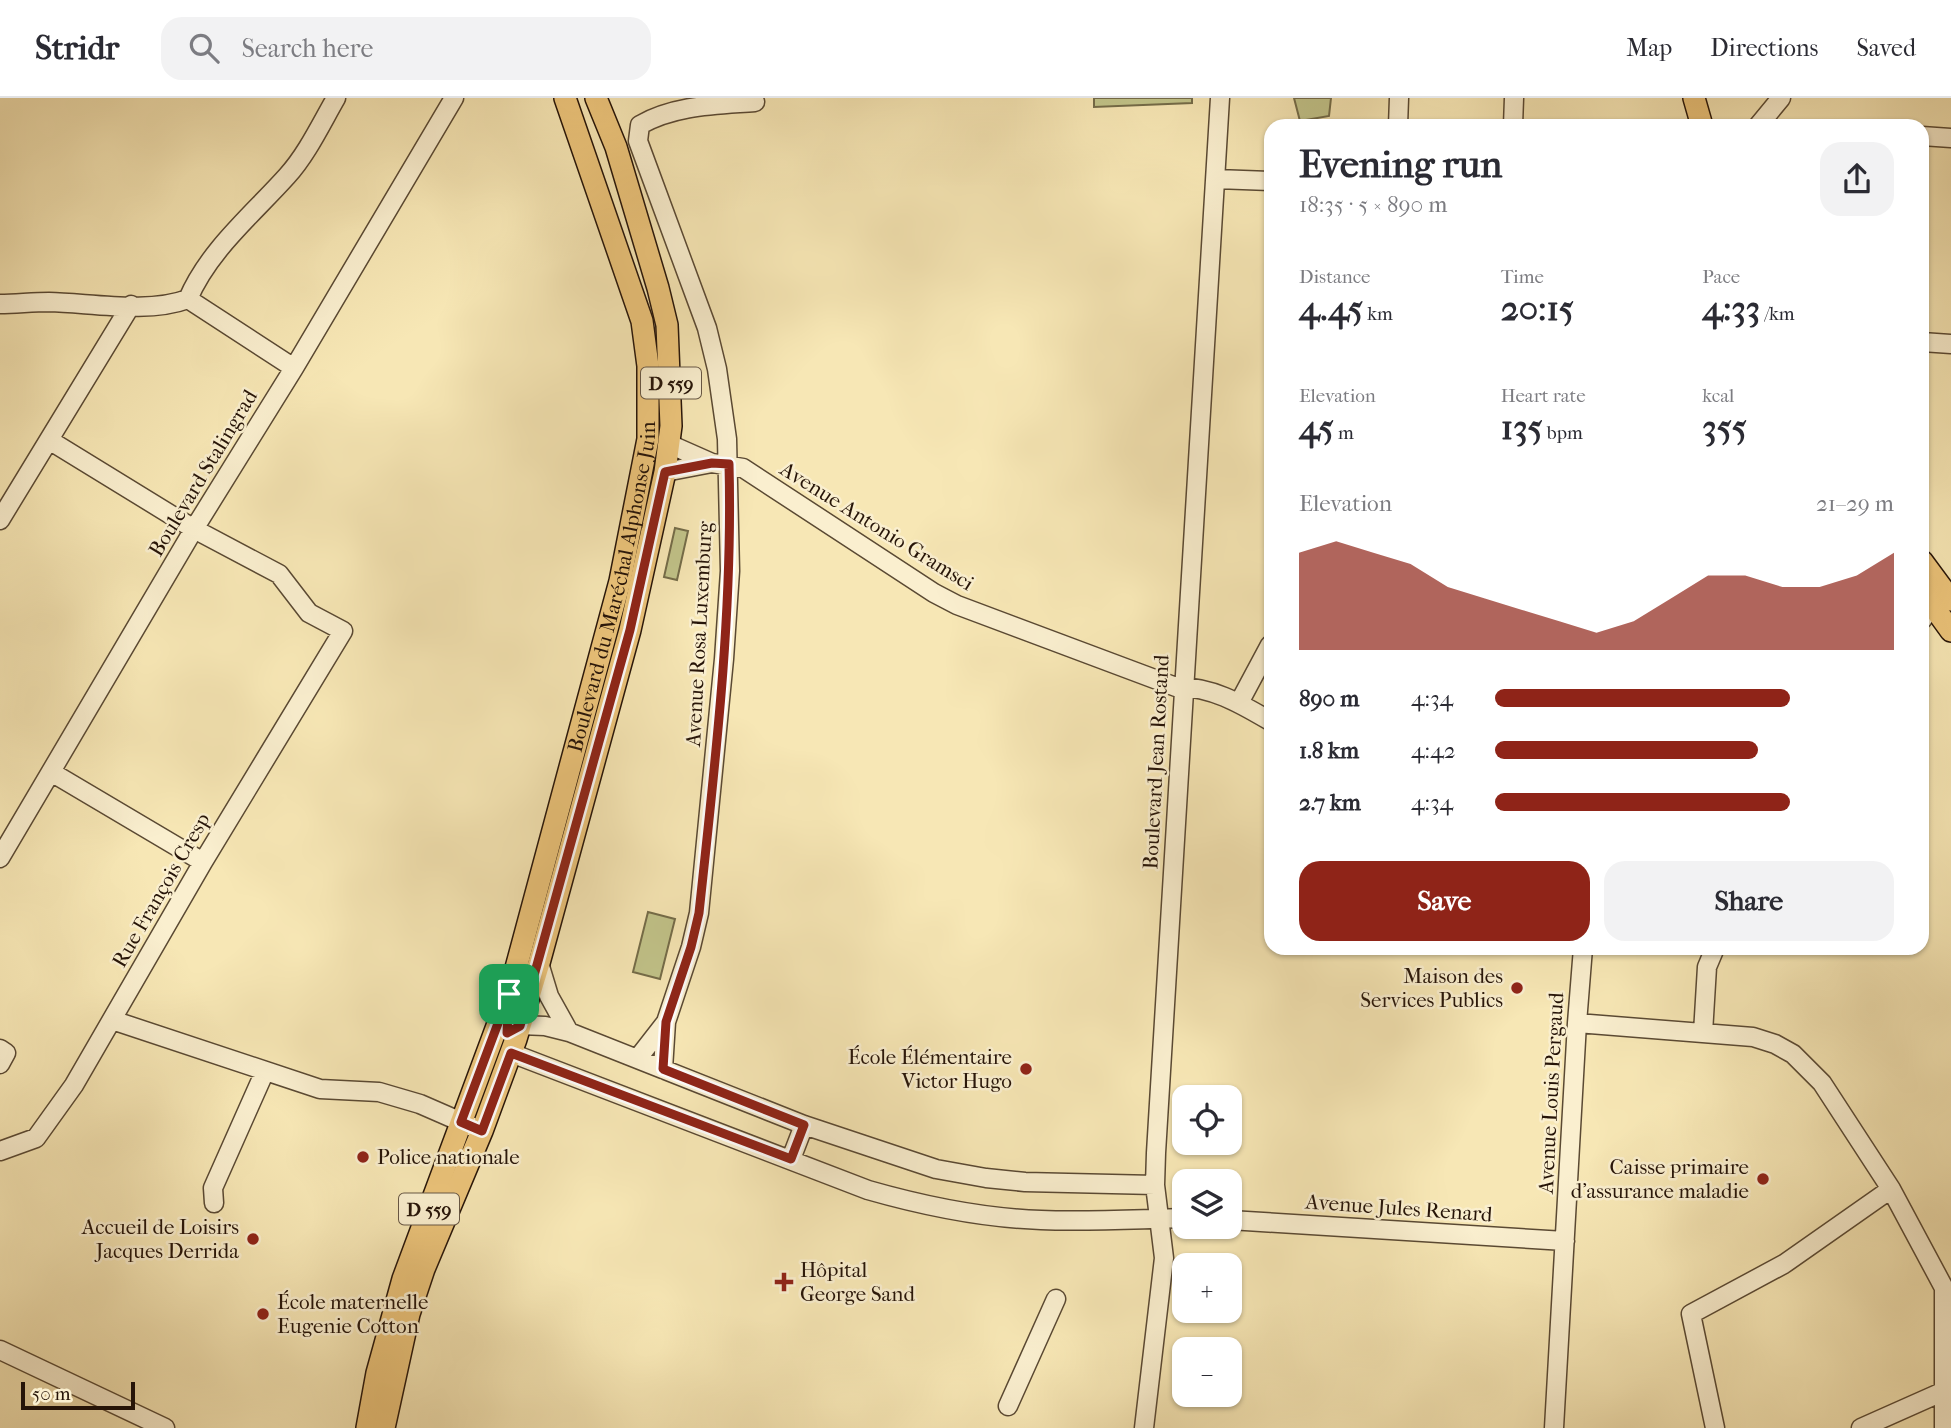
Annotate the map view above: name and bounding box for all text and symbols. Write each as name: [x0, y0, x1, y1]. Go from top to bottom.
search box: [161, 17, 651, 80]
text: Stridr: [35, 29, 119, 68]
icon: search: [185, 29, 223, 67]
text: Search here: [241, 33, 373, 64]
text: Map: [1626, 34, 1672, 62]
text: Directions: [1710, 34, 1818, 62]
text: Saved: [1856, 34, 1916, 62]
text: Evening run: [1299, 142, 1502, 187]
button: share: [1820, 142, 1894, 216]
text: 18:35 · 5 × 890 m: [1299, 191, 1447, 218]
text: Distance: [1299, 266, 1370, 288]
text: Time: [1501, 266, 1544, 288]
text: Pace: [1702, 266, 1740, 288]
text: 4.45: [1299, 288, 1363, 329]
text: 20:15: [1501, 288, 1574, 329]
text: 4:33: [1702, 288, 1760, 329]
text: km: [1363, 303, 1393, 325]
text: /km: [1760, 303, 1794, 325]
road number: D 559: [641, 368, 701, 398]
street label: Boulevard Stalingrad: [144, 385, 263, 561]
text: Elevation: [1299, 385, 1376, 407]
text: Heart rate: [1501, 385, 1586, 407]
text: kcal: [1702, 385, 1734, 407]
text: 45: [1299, 407, 1334, 448]
text: 135: [1501, 407, 1543, 448]
text: 355: [1702, 407, 1747, 448]
street label: Boulevard du Maréchal Alphonse Juin: [563, 421, 660, 755]
text: m: [1334, 422, 1354, 444]
text: bpm: [1543, 422, 1583, 444]
street label: Avenue Antonio Gramsci: [775, 456, 978, 595]
text: Elevation: [1299, 490, 1392, 517]
text: 21–29 m: [1816, 490, 1894, 517]
street label: Avenue Rosa Luxemburg: [681, 520, 717, 748]
street label: Boulevard Jean Rostand: [1138, 654, 1174, 870]
text: 890 m: [1299, 685, 1359, 712]
text: 4:34: [1411, 685, 1453, 712]
text: 1.8 km: [1299, 737, 1359, 764]
text: 4:42: [1411, 737, 1456, 764]
text: 2.7 km: [1299, 789, 1361, 816]
text: 4:34: [1411, 789, 1453, 816]
street label: Rue François Cresp: [107, 809, 215, 971]
button: Save: [1299, 861, 1590, 941]
button: Share: [1604, 861, 1894, 941]
pin: [479, 964, 539, 1024]
place label: Maison des Services Publics: [1360, 964, 1503, 1012]
icon: arrive: [490, 975, 528, 1013]
marker: Maison des Services Publics: [1509, 980, 1525, 996]
street label: Avenue Louis Pergaud: [1534, 991, 1568, 1195]
place label: École Élémentaire Victor Hugo: [848, 1045, 1012, 1093]
marker: École Élémentaire Victor Hugo: [1018, 1061, 1034, 1077]
map controls: [1172, 1085, 1242, 1407]
button: locate: [1172, 1085, 1242, 1155]
place label: Police nationale: [377, 1145, 520, 1169]
marker: Police nationale: [355, 1149, 371, 1165]
place label: Caisse primaire d'assurance maladie: [1571, 1155, 1749, 1203]
button: layers: [1172, 1169, 1242, 1239]
marker: Caisse primaire d'assurance maladie: [1755, 1171, 1771, 1187]
street label: Avenue Jules Renard: [1304, 1189, 1494, 1227]
road number: D 559: [399, 1194, 459, 1224]
place label: Accueil de Loisirs Jacques Derrida: [81, 1215, 239, 1263]
marker: Accueil de Loisirs Jacques Derrida: [245, 1231, 261, 1247]
button: +: [1172, 1253, 1242, 1323]
place label: Hôpital George Sand: [800, 1258, 915, 1306]
marker: Hôpital George Sand: [774, 1272, 794, 1292]
place label: École maternelle Eugenie Cotton: [277, 1290, 428, 1338]
marker: École maternelle Eugenie Cotton: [255, 1306, 271, 1322]
button: −: [1172, 1337, 1242, 1407]
scale bar: [21, 1379, 135, 1411]
text: 50 m: [32, 1383, 71, 1405]

